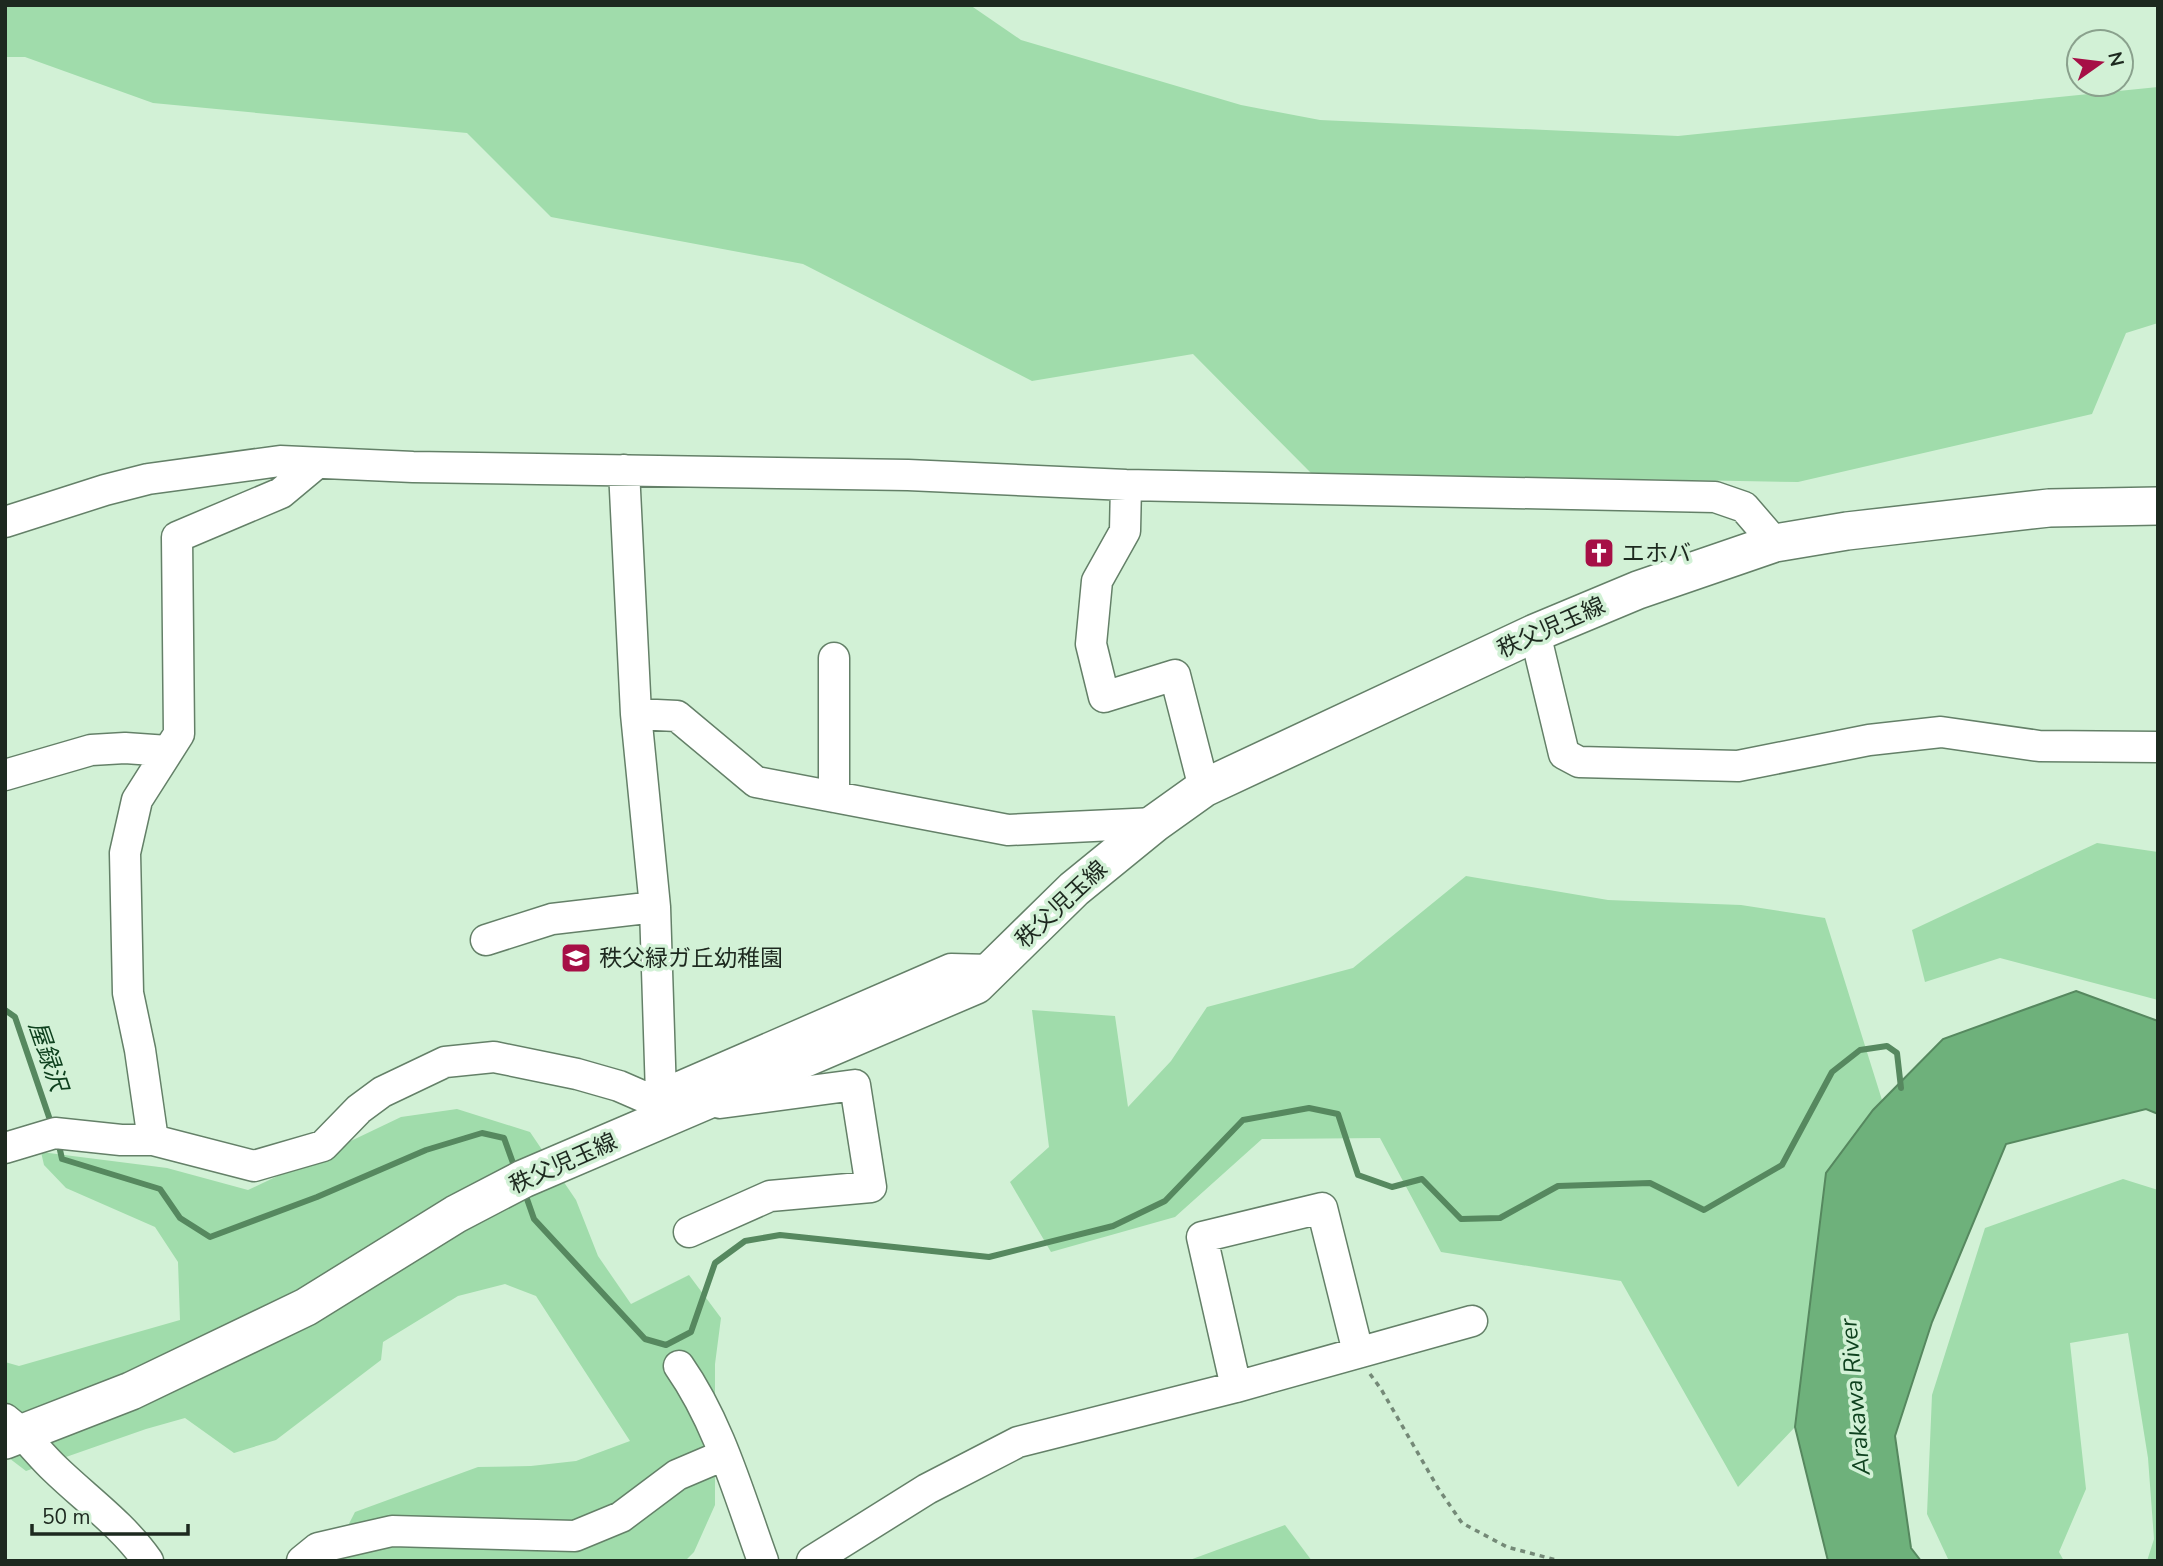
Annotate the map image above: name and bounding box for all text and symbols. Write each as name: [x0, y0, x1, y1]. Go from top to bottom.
north arrow: [2065, 28, 2135, 98]
text: N: [2101, 49, 2130, 69]
church icon: エホバ: [1582, 536, 1616, 570]
place label: エホバ: [1622, 538, 1691, 569]
street label: 秩父児玉線: [1492, 590, 1610, 665]
street label: 秩父児玉線: [1009, 854, 1114, 955]
school or university icon: 秩父緑ガ丘幼稚園: [559, 941, 593, 975]
place label: 秩父緑ガ丘幼稚園: [599, 943, 783, 974]
water label: 屋録沢: [21, 1017, 76, 1098]
street label: 秩父児玉線: [504, 1126, 622, 1201]
water label: Arakawa River: [1832, 1316, 1878, 1478]
scale bar: [32, 1492, 187, 1536]
text: 50 m: [42, 1503, 91, 1531]

